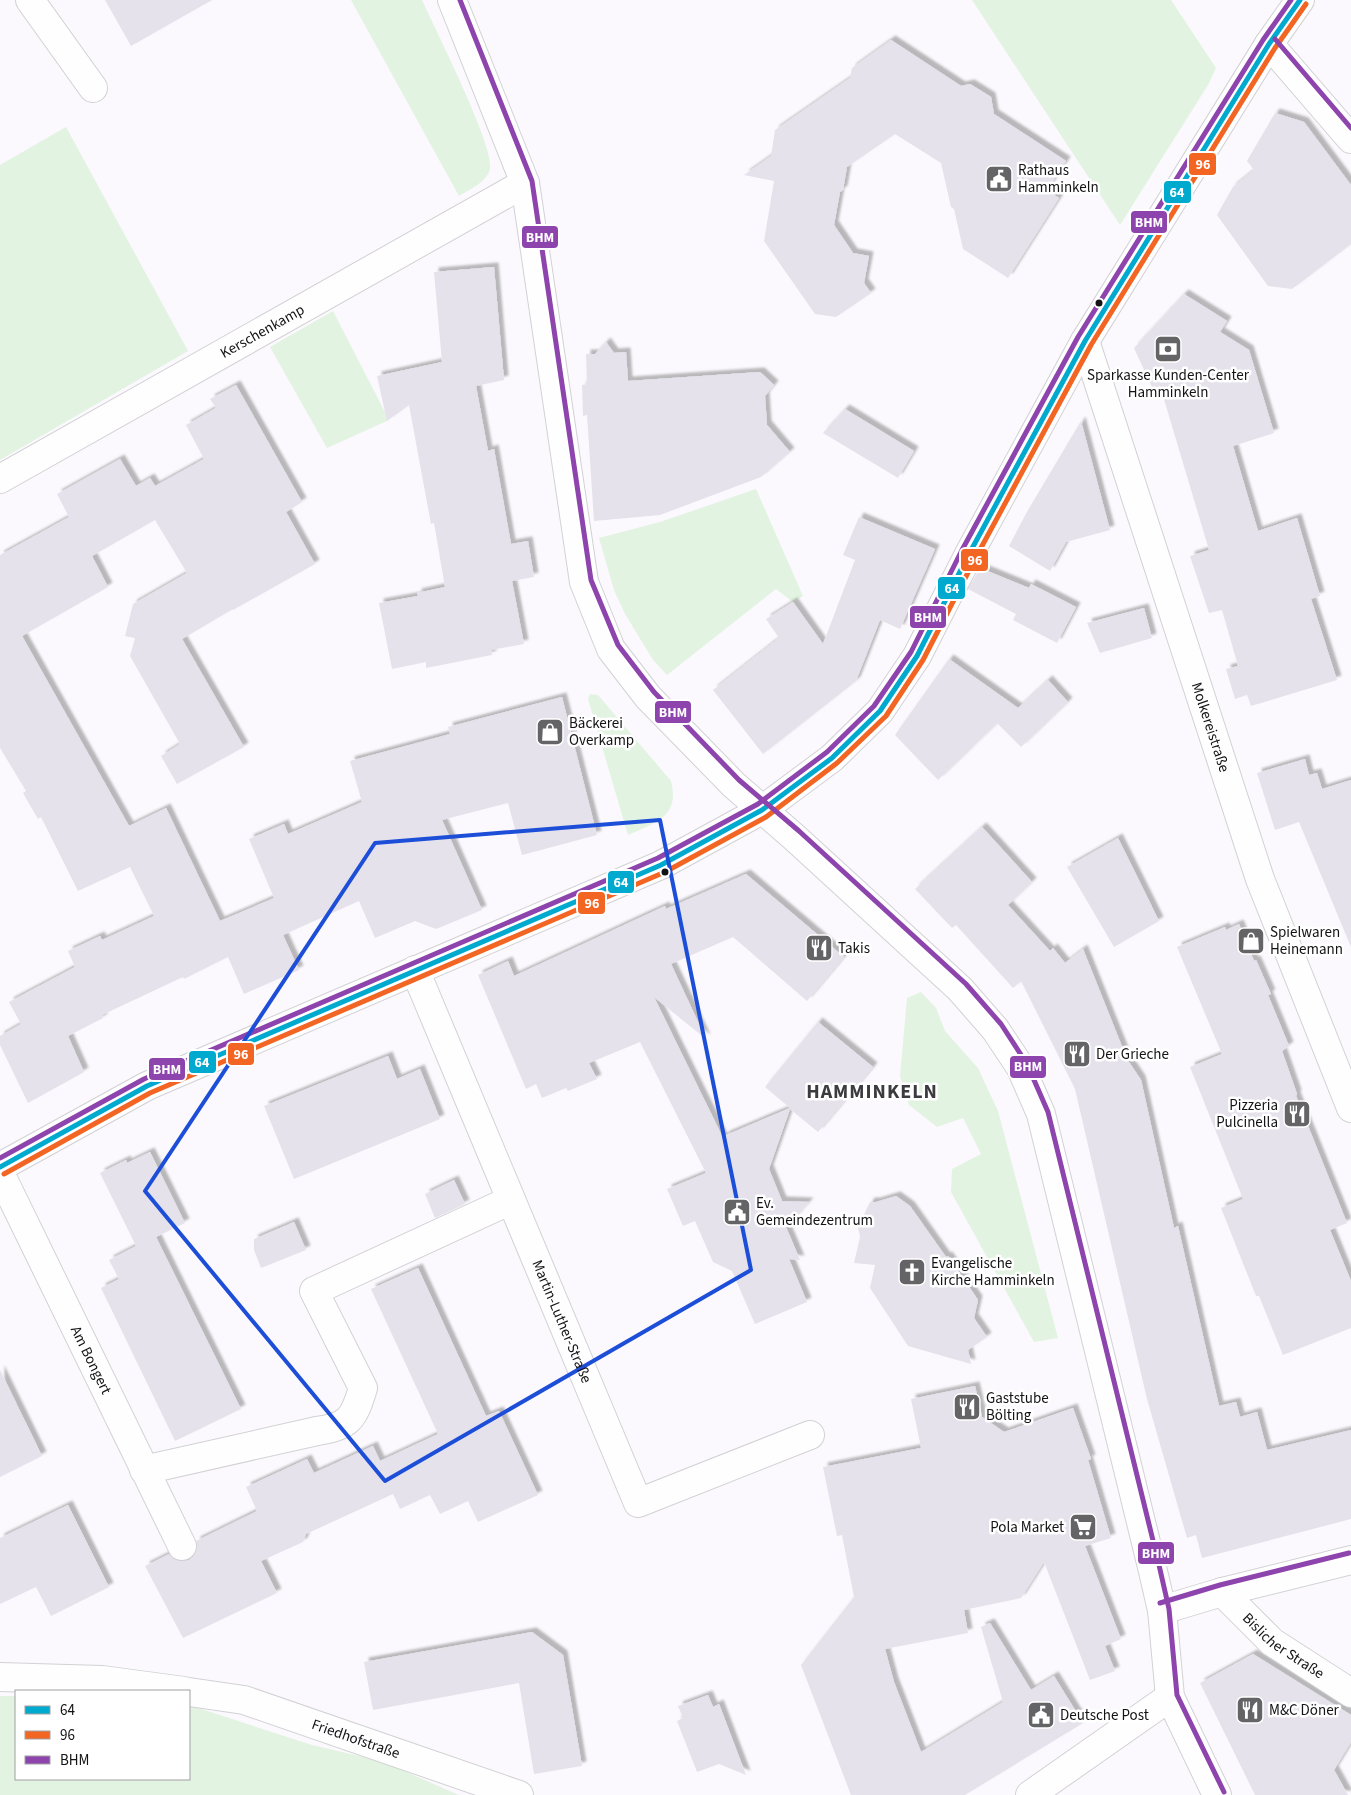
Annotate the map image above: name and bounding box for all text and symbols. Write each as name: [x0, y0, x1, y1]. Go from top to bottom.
line badge: 96: [1188, 152, 1217, 176]
text: 96: [1196, 155, 1210, 175]
place label: Rathaus Hamminkeln: [1018, 160, 1099, 198]
public building icon: Rathaus Hamminkeln: [984, 164, 1014, 194]
line badge: 64: [1163, 180, 1192, 204]
text: 64: [1170, 183, 1185, 203]
line badge: BHM: [1130, 210, 1168, 234]
text: BHM: [1135, 213, 1163, 233]
line badge: BHM: [521, 225, 559, 249]
text: BHM: [526, 228, 554, 248]
unlabelled marker: [1094, 298, 1104, 308]
street label: Kerschenkamp: [216, 299, 308, 363]
bank icon: Sparkasse Kunden-Center Hamminkeln: [1153, 334, 1183, 364]
place label: Sparkasse Kunden-Center Hamminkeln: [1087, 365, 1250, 403]
line badge: 96: [960, 548, 989, 572]
text: 96: [968, 551, 982, 571]
line badge: 64: [937, 576, 966, 600]
text: 64: [945, 579, 960, 599]
line badge: BHM: [909, 605, 947, 629]
text: BHM: [914, 608, 942, 628]
street label: Molkereistraße: [1186, 679, 1235, 775]
line badge: BHM: [654, 700, 692, 724]
text: BHM: [659, 703, 687, 723]
place label: Bäckerei Overkamp: [569, 713, 634, 751]
shop icon: Bäckerei Overkamp: [535, 717, 565, 747]
unlabelled marker: [660, 867, 670, 877]
line badge: 64: [607, 870, 635, 894]
text: 64: [614, 873, 629, 893]
line badge: 96: [577, 891, 606, 915]
text: 96: [585, 894, 599, 914]
place label: Spielwaren Heinemann: [1270, 922, 1343, 960]
shop icon: Spielwaren Heinemann: [1236, 926, 1266, 956]
restaurant icon: Takis: [804, 933, 834, 963]
place label: Takis: [838, 938, 870, 959]
restaurant icon: Der Grieche: [1062, 1039, 1092, 1069]
line badge: 96: [227, 1042, 255, 1066]
place label: Der Grieche: [1096, 1044, 1169, 1065]
text: 96: [234, 1045, 248, 1065]
line badge: 64: [188, 1050, 217, 1074]
text: 64: [195, 1053, 210, 1073]
line badge: BHM: [1009, 1055, 1047, 1079]
line badge: BHM: [148, 1057, 186, 1081]
text: BHM: [1014, 1057, 1042, 1077]
text: BHM: [153, 1060, 181, 1080]
district label: HAMMINKELN: [806, 1078, 938, 1106]
place label: Pizzeria Pulcinella: [1216, 1095, 1278, 1133]
restaurant icon: Pizzeria Pulcinella: [1282, 1099, 1312, 1129]
place label: Ev. Gemeindezentrum: [756, 1193, 873, 1231]
public building icon: Ev. Gemeindezentrum: [722, 1197, 752, 1227]
place label: Evangelische Kirche Hamminkeln: [931, 1253, 1055, 1291]
street label: Martin-Luther-Straße: [527, 1257, 597, 1386]
church icon: Evangelische Kirche Hamminkeln: [897, 1257, 927, 1287]
street label: Am Bongert: [66, 1322, 117, 1398]
place label: Gaststube Bölting: [986, 1388, 1049, 1426]
restaurant icon: Gaststube Bölting: [952, 1392, 982, 1422]
supermarket icon: Pola Market: [1068, 1512, 1098, 1542]
place label: Pola Market: [990, 1517, 1064, 1538]
line badge: BHM: [1137, 1541, 1175, 1565]
text: BHM: [1142, 1544, 1170, 1564]
street label: Bislicher Straße: [1238, 1608, 1328, 1684]
legend: [15, 1690, 190, 1780]
restaurant icon: M&C Döner: [1235, 1695, 1265, 1725]
text: 64: [60, 1700, 75, 1721]
public building icon: Deutsche Post: [1026, 1700, 1056, 1730]
place label: M&C Döner: [1269, 1700, 1340, 1721]
place label: Deutsche Post: [1060, 1705, 1149, 1726]
street label: Friedhofstraße: [309, 1714, 403, 1764]
text: 96: [60, 1725, 75, 1746]
text: BHM: [60, 1750, 90, 1771]

